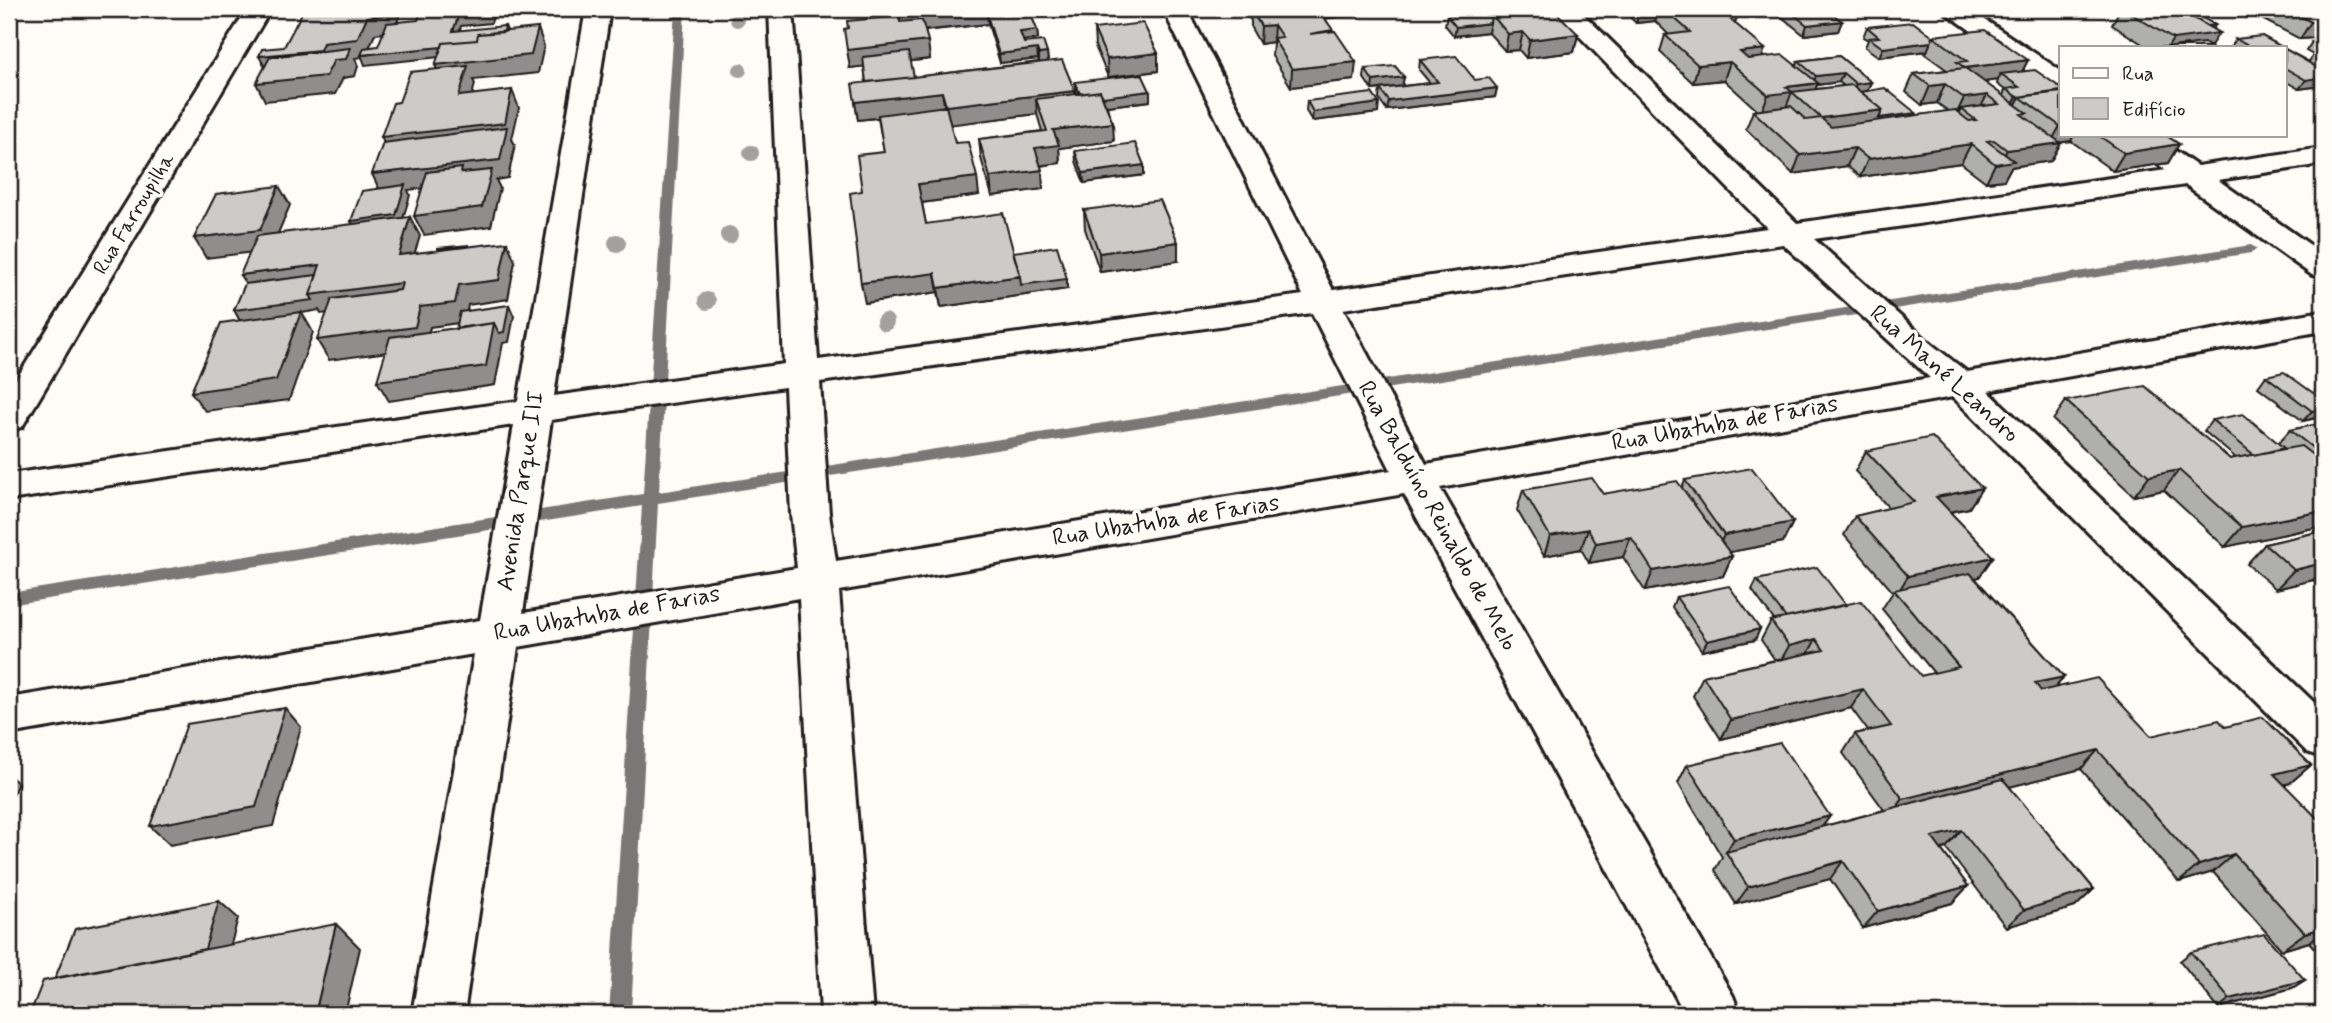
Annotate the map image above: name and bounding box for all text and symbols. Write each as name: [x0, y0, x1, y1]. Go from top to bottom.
legend: [2059, 46, 2286, 136]
text: Rua: [2122, 60, 2154, 88]
text: Edifício: [2122, 96, 2186, 124]
street label: Rua Farroupilha: [87, 148, 181, 280]
street label: Rua Mané Leandro: [1862, 298, 2026, 450]
street label: Rua Balduíno Reinaldo de Melo: [1350, 376, 1524, 656]
street label: Avenida Parque III: [490, 389, 552, 593]
street label: Rua Ubatuba de Farias: [1609, 389, 1841, 459]
street label: Rua Ubatuba de Farias: [1050, 488, 1282, 554]
street label: Rua Ubatuba de Farias: [491, 579, 723, 649]

